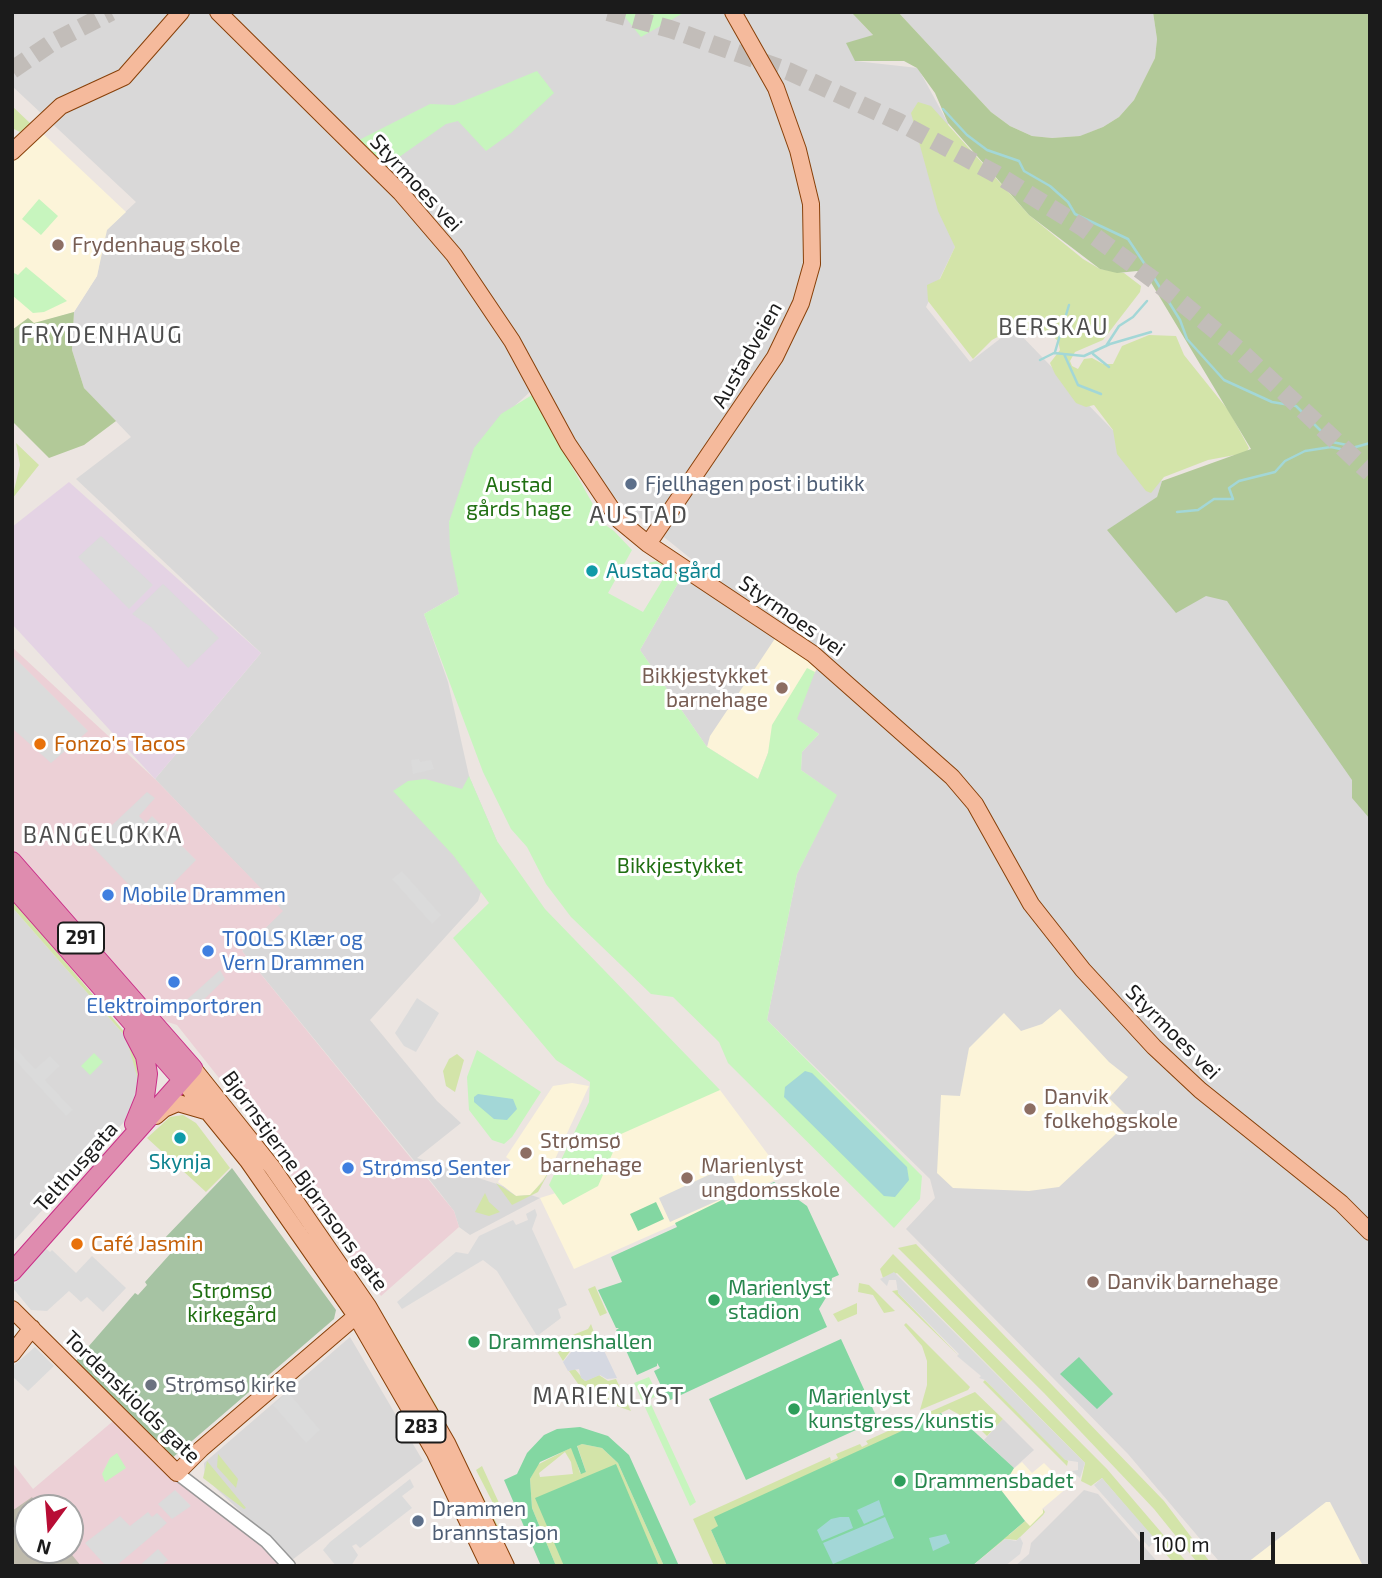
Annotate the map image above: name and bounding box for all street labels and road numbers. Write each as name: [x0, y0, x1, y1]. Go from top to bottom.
street label: Styrmoes vei: [365, 129, 467, 237]
street label: Austadveien: [707, 298, 787, 412]
street label: Styrmoes vei: [734, 570, 850, 662]
road number: 291: [58, 922, 104, 954]
street label: Styrmoes vei: [1120, 979, 1226, 1085]
street label: Bjørnstjerne Bjørnsons gate: [217, 1066, 393, 1296]
street label: Telthusgata: [29, 1117, 123, 1217]
street label: Tordenskiolds gate: [58, 1325, 206, 1469]
road number: 283: [396, 1412, 446, 1442]

